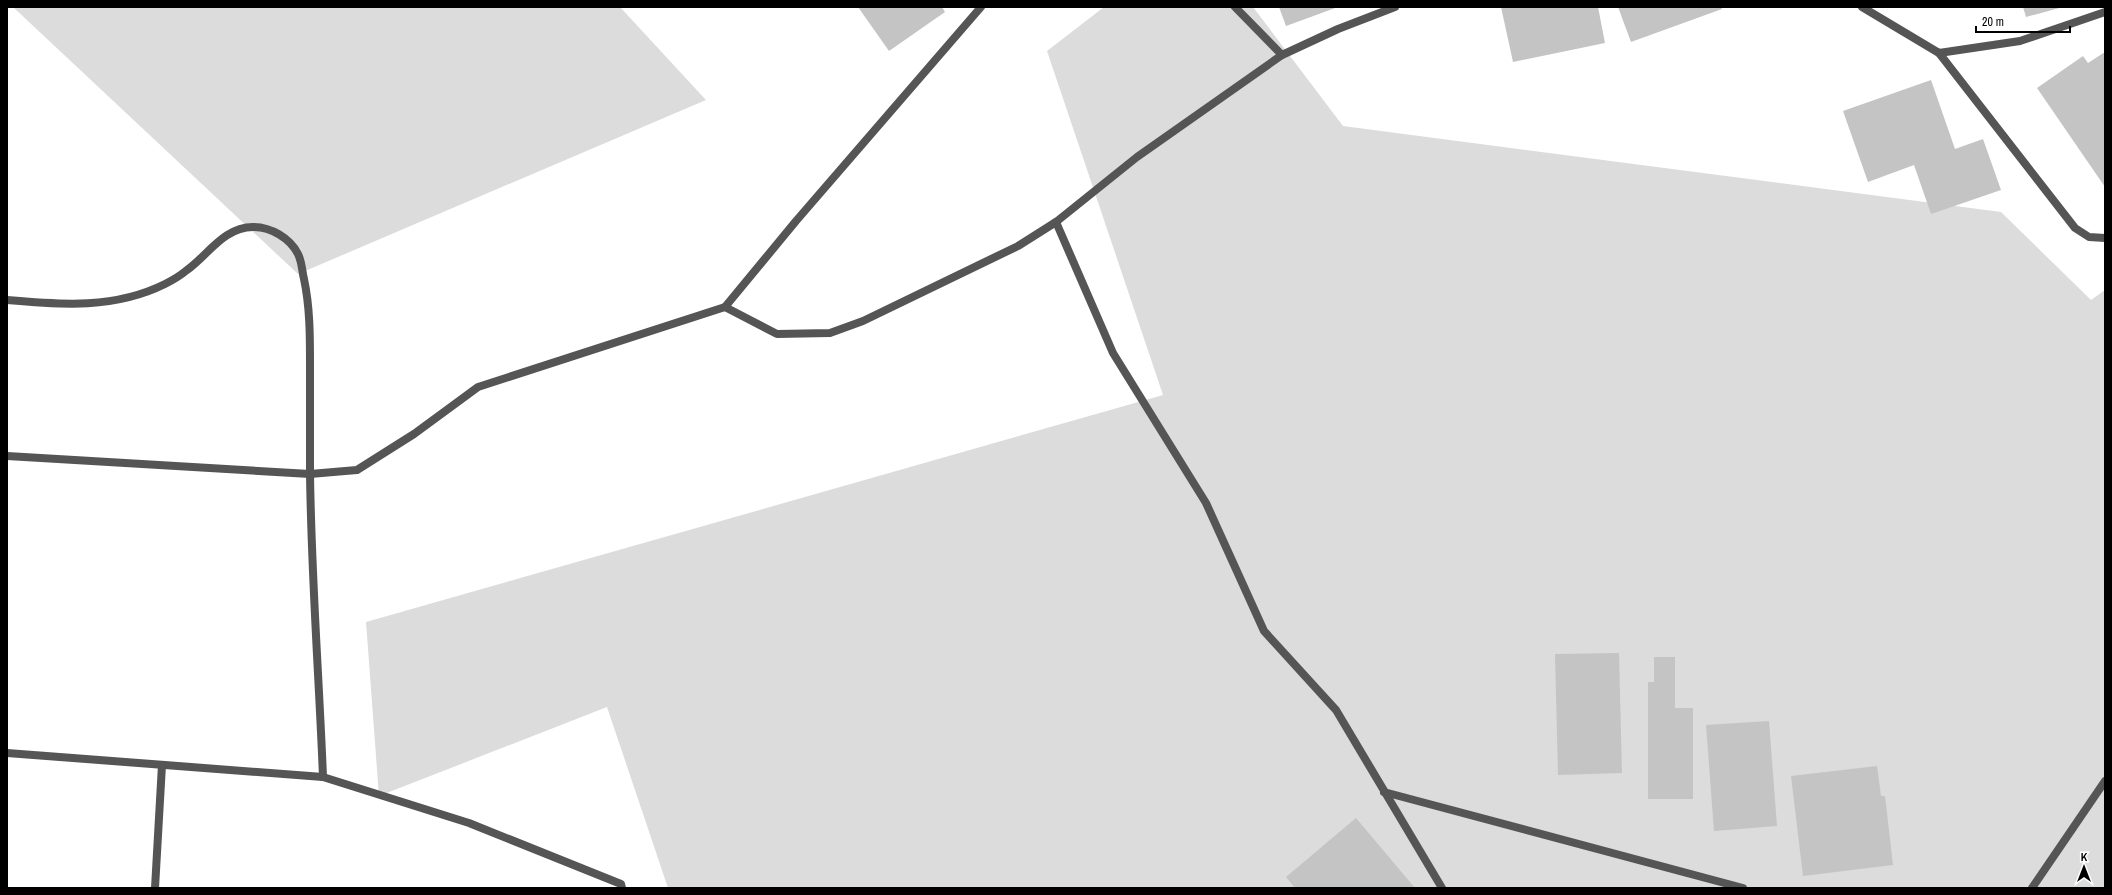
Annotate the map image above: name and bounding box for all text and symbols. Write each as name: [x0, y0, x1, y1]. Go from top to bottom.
scale bar: [1976, 8, 2070, 34]
text: 20 m: [1982, 14, 2004, 30]
north arrow: [2064, 847, 2104, 887]
text: K: [2081, 850, 2088, 864]

